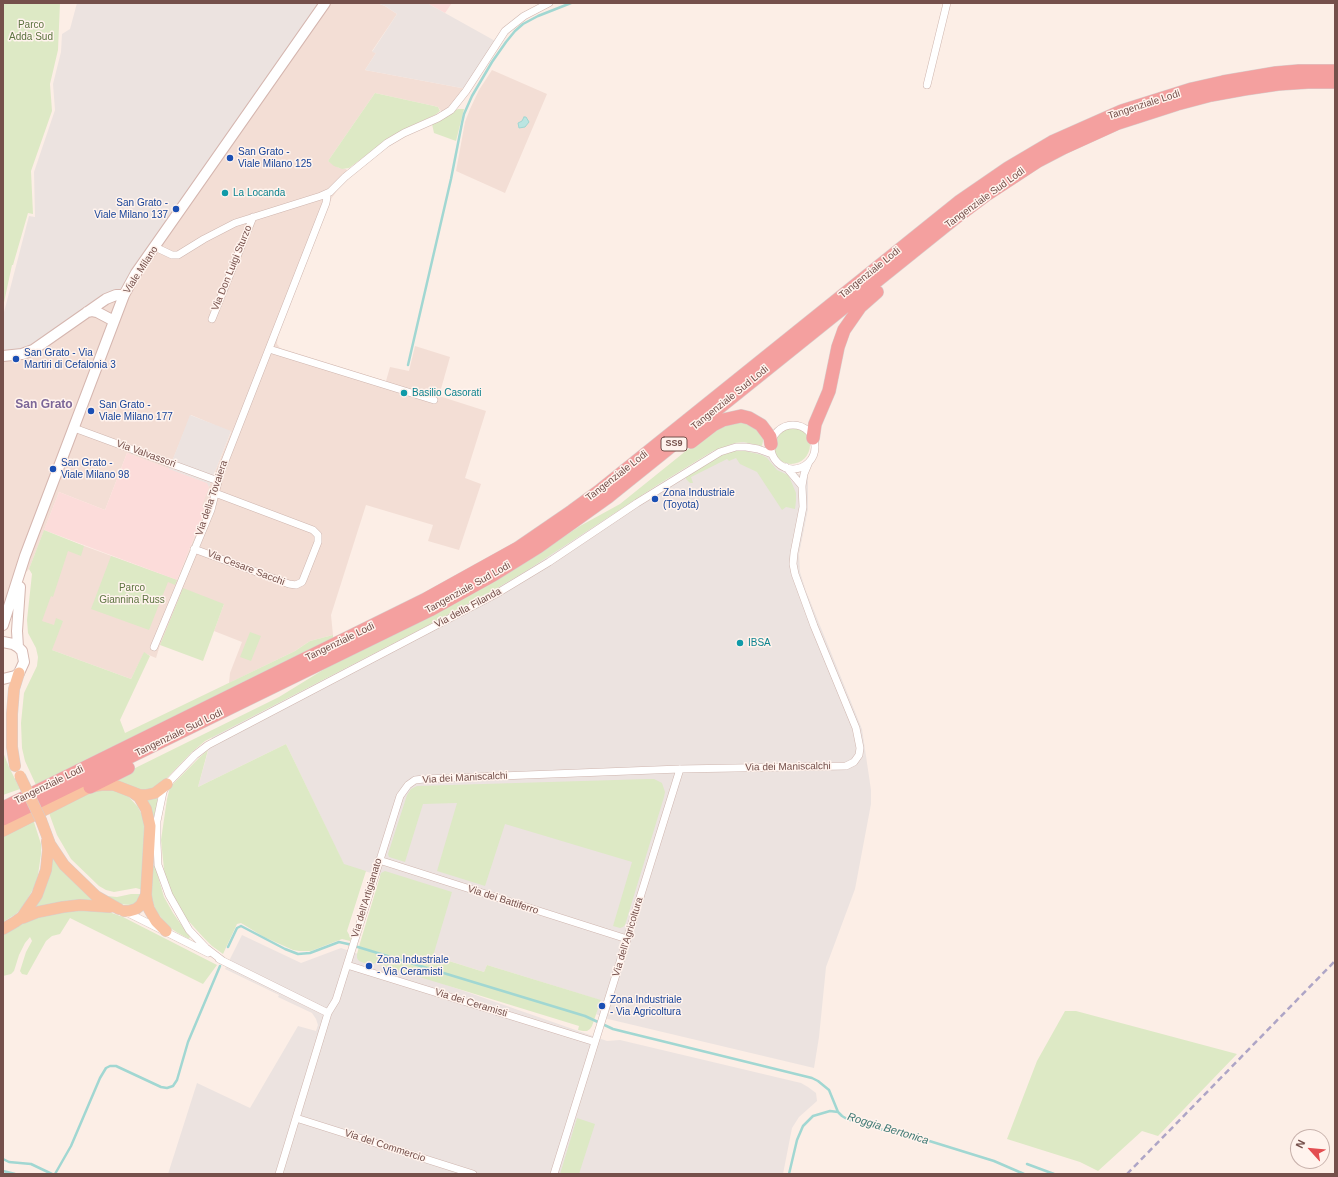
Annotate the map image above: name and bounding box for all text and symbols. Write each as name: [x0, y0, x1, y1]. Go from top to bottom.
park label: Parco Adda Sud: [9, 19, 53, 42]
street label: Tangenziale Lodi: [1106, 88, 1182, 122]
place label: San Grato - Viale Milano 125: [238, 146, 312, 170]
marker: San Grato - Viale Milano 125: [225, 153, 235, 163]
street label: Tangenziale Sud Lodi: [943, 165, 1027, 231]
place label: La Locanda: [233, 187, 285, 199]
marker: La Locanda: [220, 188, 230, 198]
place label: San Grato - Viale Milano 137: [94, 197, 168, 220]
marker: San Grato - Viale Milano 137: [171, 204, 181, 214]
street label: Via Don Luigi Sturzo: [209, 224, 255, 312]
street label: Viale Milano: [121, 244, 161, 296]
street label: Tangenziale Lodi: [837, 245, 903, 301]
place label: San Grato - Via Martiri di Cefalonia 3: [24, 347, 116, 370]
marker: San Grato - Via Martiri di Cefalonia 3: [11, 354, 21, 364]
street label: Tangenziale Sud Lodi: [689, 363, 771, 433]
place label: Basilio Casorati: [412, 387, 481, 399]
marker: Basilio Casorati: [399, 388, 409, 398]
district label: San Grato: [15, 398, 73, 412]
place label: San Grato - Viale Milano 177: [99, 399, 173, 422]
marker: San Grato - Viale Milano 177: [86, 406, 96, 416]
road number: SS9: [661, 437, 687, 451]
street label: Via Valvassori: [115, 438, 177, 470]
street label: Tangenziale Lodi: [584, 448, 650, 504]
place label: San Grato - Viale Milano 98: [61, 457, 129, 480]
street label: Via della Tovaiera: [194, 459, 230, 537]
marker: San Grato - Viale Milano 98: [48, 464, 58, 474]
place label: Zona Industriale (Toyota): [663, 487, 735, 510]
marker: Zona Industriale (Toyota): [650, 494, 660, 504]
street label: Via Cesare Sacchi: [206, 548, 286, 588]
street label: Tangenziale Sud Lodi: [423, 560, 513, 616]
park label: Parco Giannina Russ: [99, 582, 165, 606]
street label: Via della Filanda: [433, 585, 503, 631]
street label: Tangenziale Lodi: [304, 620, 376, 664]
place label: IBSA: [748, 637, 771, 649]
marker: IBSA: [735, 638, 745, 648]
street label: Tangenziale Sud Lodi: [133, 707, 225, 759]
street label: Via dei Maniscalchi: [745, 760, 831, 774]
street label: Tangenziale Lodi: [13, 763, 85, 807]
street label: Via dei Maniscalchi: [422, 770, 508, 786]
street label: Via dell'Artigianato: [349, 857, 385, 939]
street label: Via dei Battiferro: [466, 883, 540, 917]
street label: Via dell'Agricoltura: [610, 896, 646, 978]
place label: Zona Industriale - Via Ceramisti: [377, 954, 449, 978]
marker: Zona Industriale - Via Ceramisti: [364, 961, 374, 971]
street label: Via dei Ceramisti: [433, 986, 509, 1020]
place label: Zona Industriale - Via Agricoltura: [610, 994, 682, 1018]
marker: Zona Industriale - Via Agricoltura: [597, 1001, 607, 1011]
water label: Roggia Bertonica: [846, 1110, 930, 1148]
street label: Via del Commercio: [343, 1127, 427, 1165]
north arrow: [1290, 1129, 1330, 1169]
text: N: [1293, 1138, 1307, 1150]

